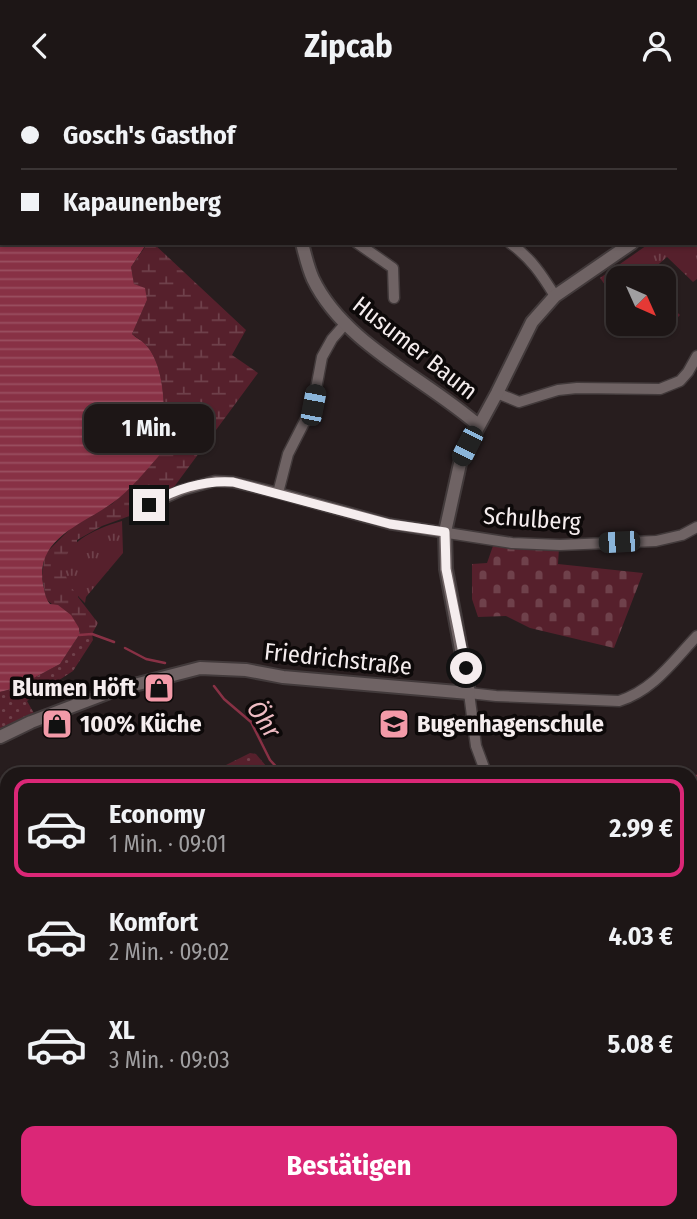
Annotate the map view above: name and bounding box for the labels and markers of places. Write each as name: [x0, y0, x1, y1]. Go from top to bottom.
shop icon: Blumen Höft: [142, 671, 176, 705]
place label: Blumen Höft: [12, 674, 137, 702]
shop icon: 100% Küche: [40, 707, 74, 741]
school or university icon: Bugenhagenschule: [377, 707, 411, 741]
place label: 100% Küche: [80, 710, 202, 738]
place label: Bugenhagenschule: [417, 710, 604, 738]

